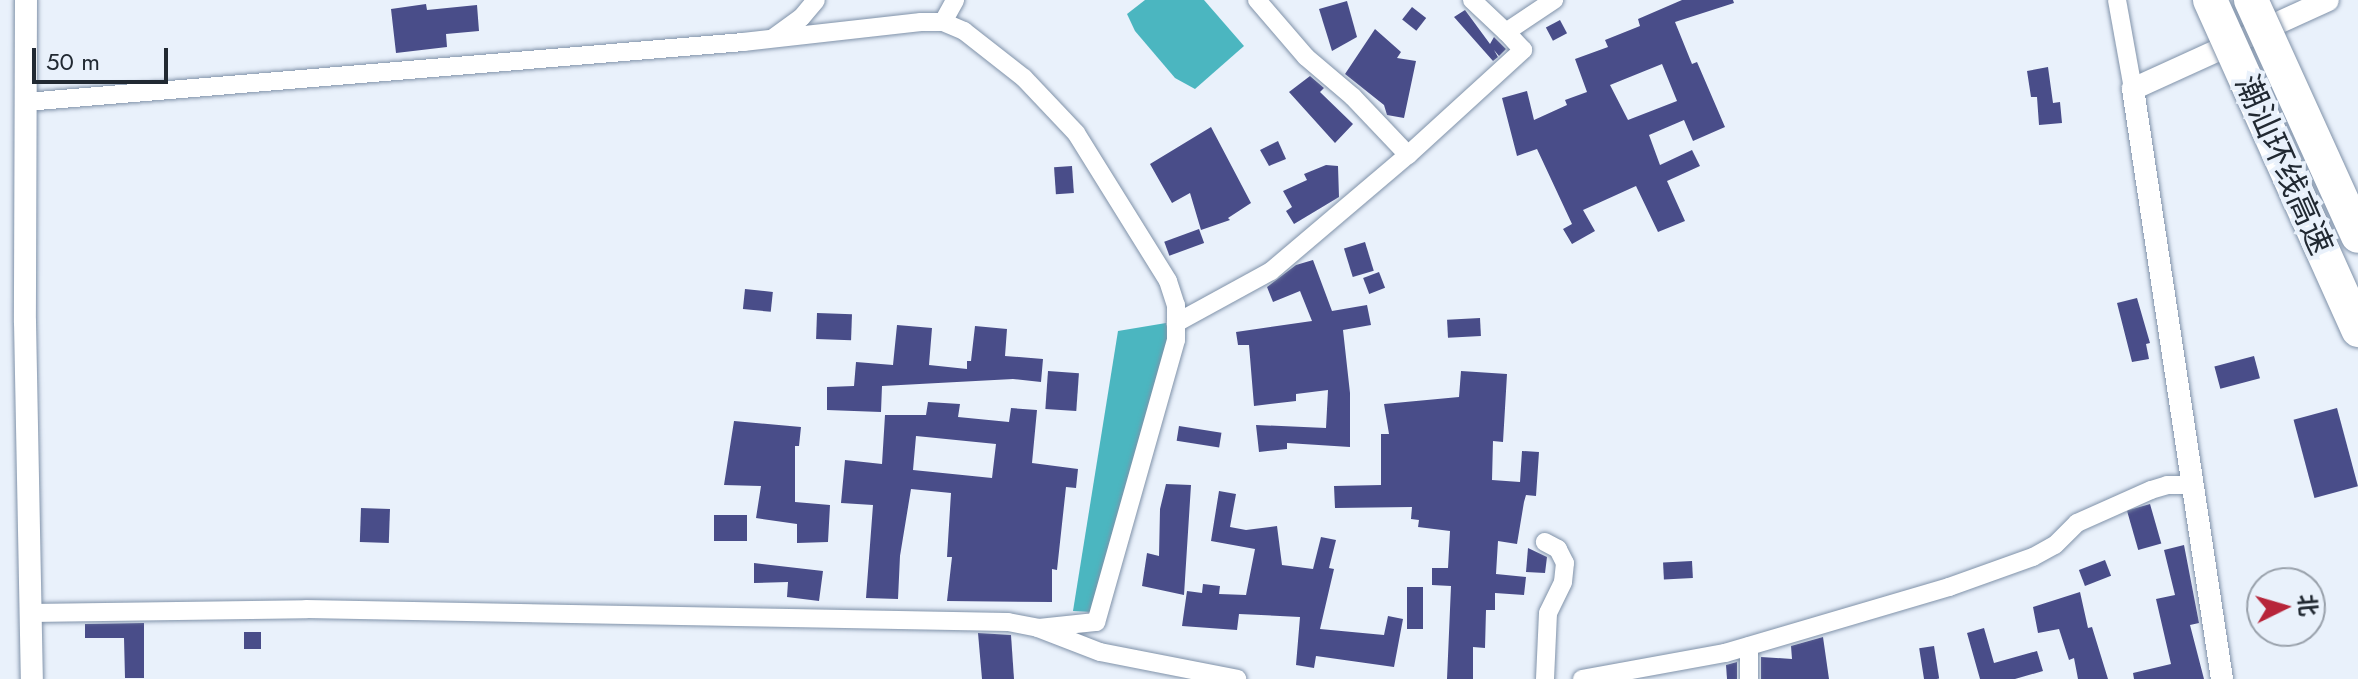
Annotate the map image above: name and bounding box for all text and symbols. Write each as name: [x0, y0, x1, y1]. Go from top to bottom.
scale bar: [36, 32, 172, 82]
text: 50 m: [46, 44, 100, 79]
street label: 潮汕环线高速: [2227, 69, 2341, 261]
north arrow: [2246, 567, 2326, 647]
text: 北: [2291, 593, 2325, 617]

